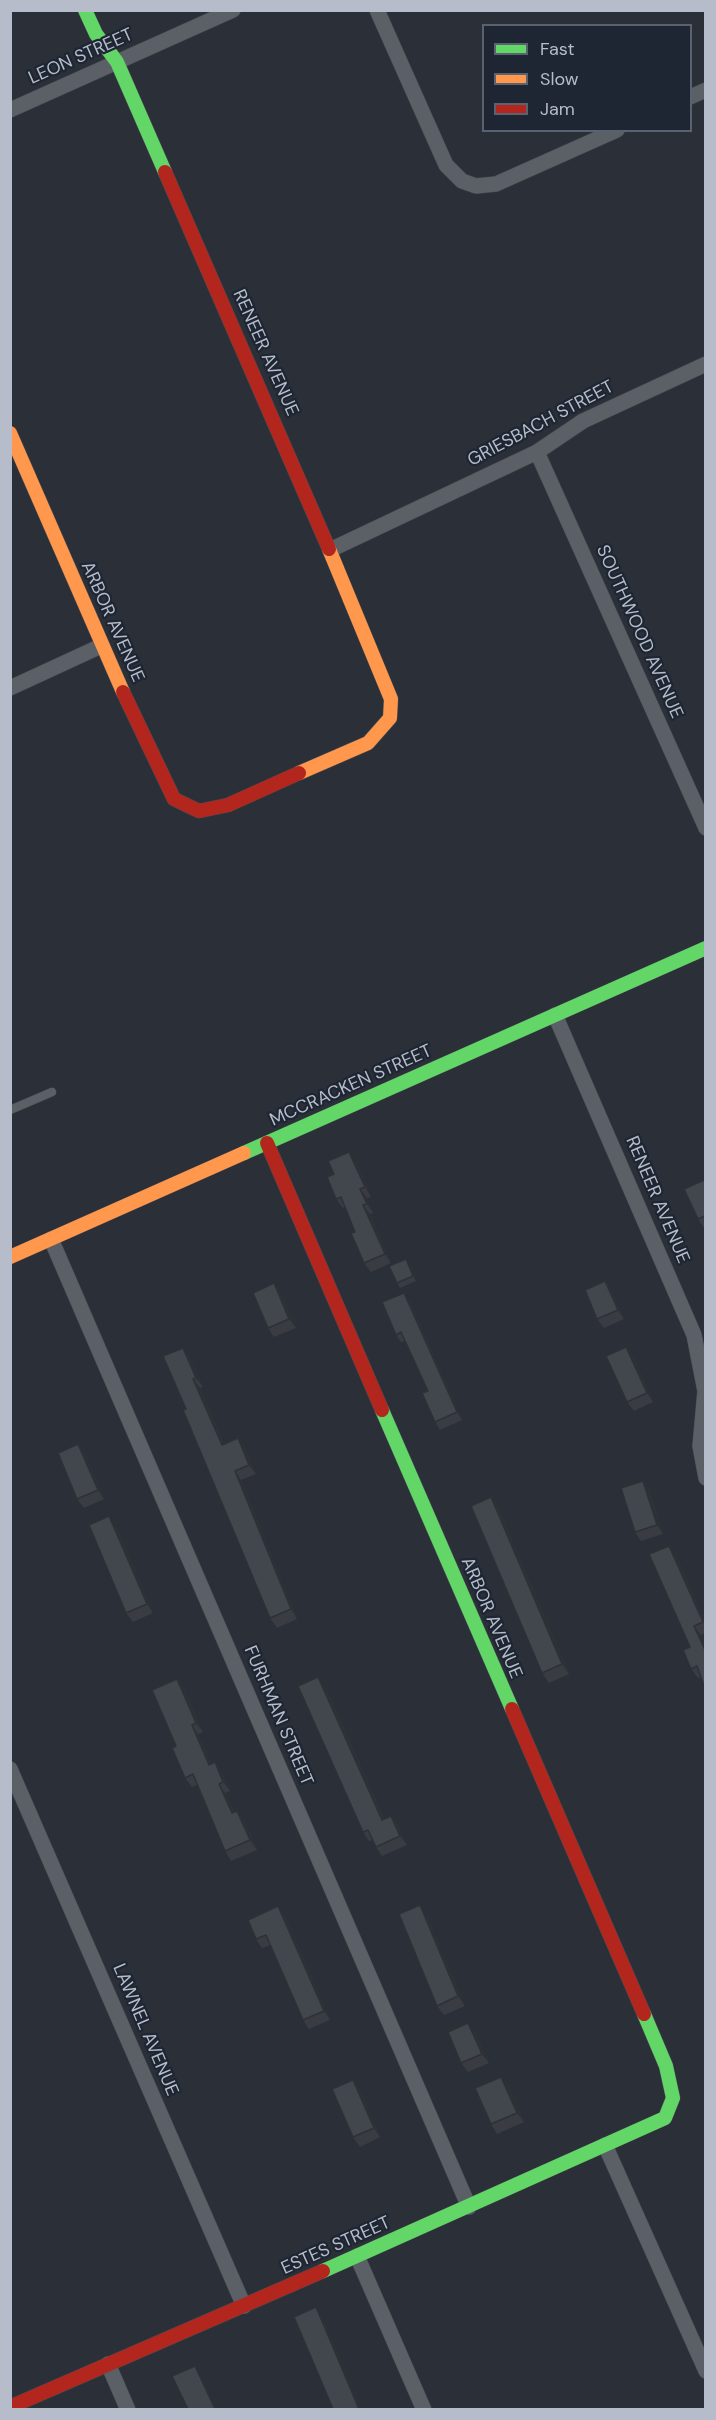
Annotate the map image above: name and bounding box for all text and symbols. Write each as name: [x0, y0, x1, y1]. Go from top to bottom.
street label: LEON STREET: [25, 24, 137, 90]
legend: [482, 24, 692, 132]
text: Fast: [540, 37, 575, 61]
text: Slow: [540, 67, 579, 91]
text: Jam: [540, 97, 575, 121]
street label: RENEER AVENUE: [227, 287, 303, 419]
street label: GRIESBACH STREET: [464, 376, 618, 472]
street label: SOUTHWOOD AVENUE: [591, 542, 687, 722]
street label: ARBOR AVENUE: [76, 558, 148, 686]
street label: MCCRACKEN STREET: [267, 1041, 435, 1131]
street label: RENEER AVENUE: [621, 1133, 693, 1267]
street label: ARBOR AVENUE: [456, 1554, 526, 1682]
street label: FURHMAN STREET: [239, 1643, 317, 1789]
street label: LAWNEL AVENUE: [107, 1961, 183, 2099]
street label: ESTES STREET: [278, 2212, 394, 2280]

